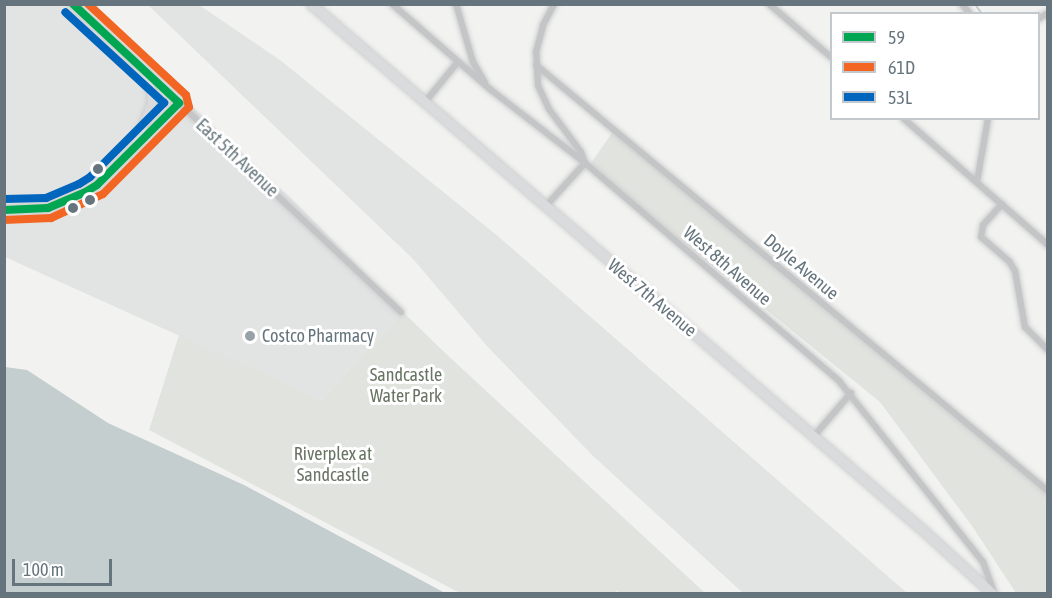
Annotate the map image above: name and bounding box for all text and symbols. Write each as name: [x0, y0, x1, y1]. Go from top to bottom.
legend: [830, 12, 1040, 120]
text: 59: [888, 27, 905, 48]
text: 61D: [888, 57, 915, 78]
text: 53L: [888, 87, 912, 108]
street label: East 5th Avenue: [191, 114, 283, 202]
unlabelled marker: [92, 163, 104, 175]
unlabelled marker: [84, 194, 96, 206]
unlabelled marker: [67, 202, 79, 214]
street label: West 8th Avenue: [679, 222, 775, 310]
street label: Doyle Avenue: [759, 230, 843, 304]
street label: West 7th Avenue: [603, 255, 701, 341]
place label: Costco Pharmacy: [262, 325, 374, 347]
marker: Costco Pharmacy: [243, 329, 257, 343]
park label: Sandcastle Water Park: [370, 365, 442, 407]
park label: Riverplex at Sandcastle: [294, 444, 372, 486]
scale bar: [15, 547, 116, 585]
text: 100 m: [23, 559, 64, 580]

